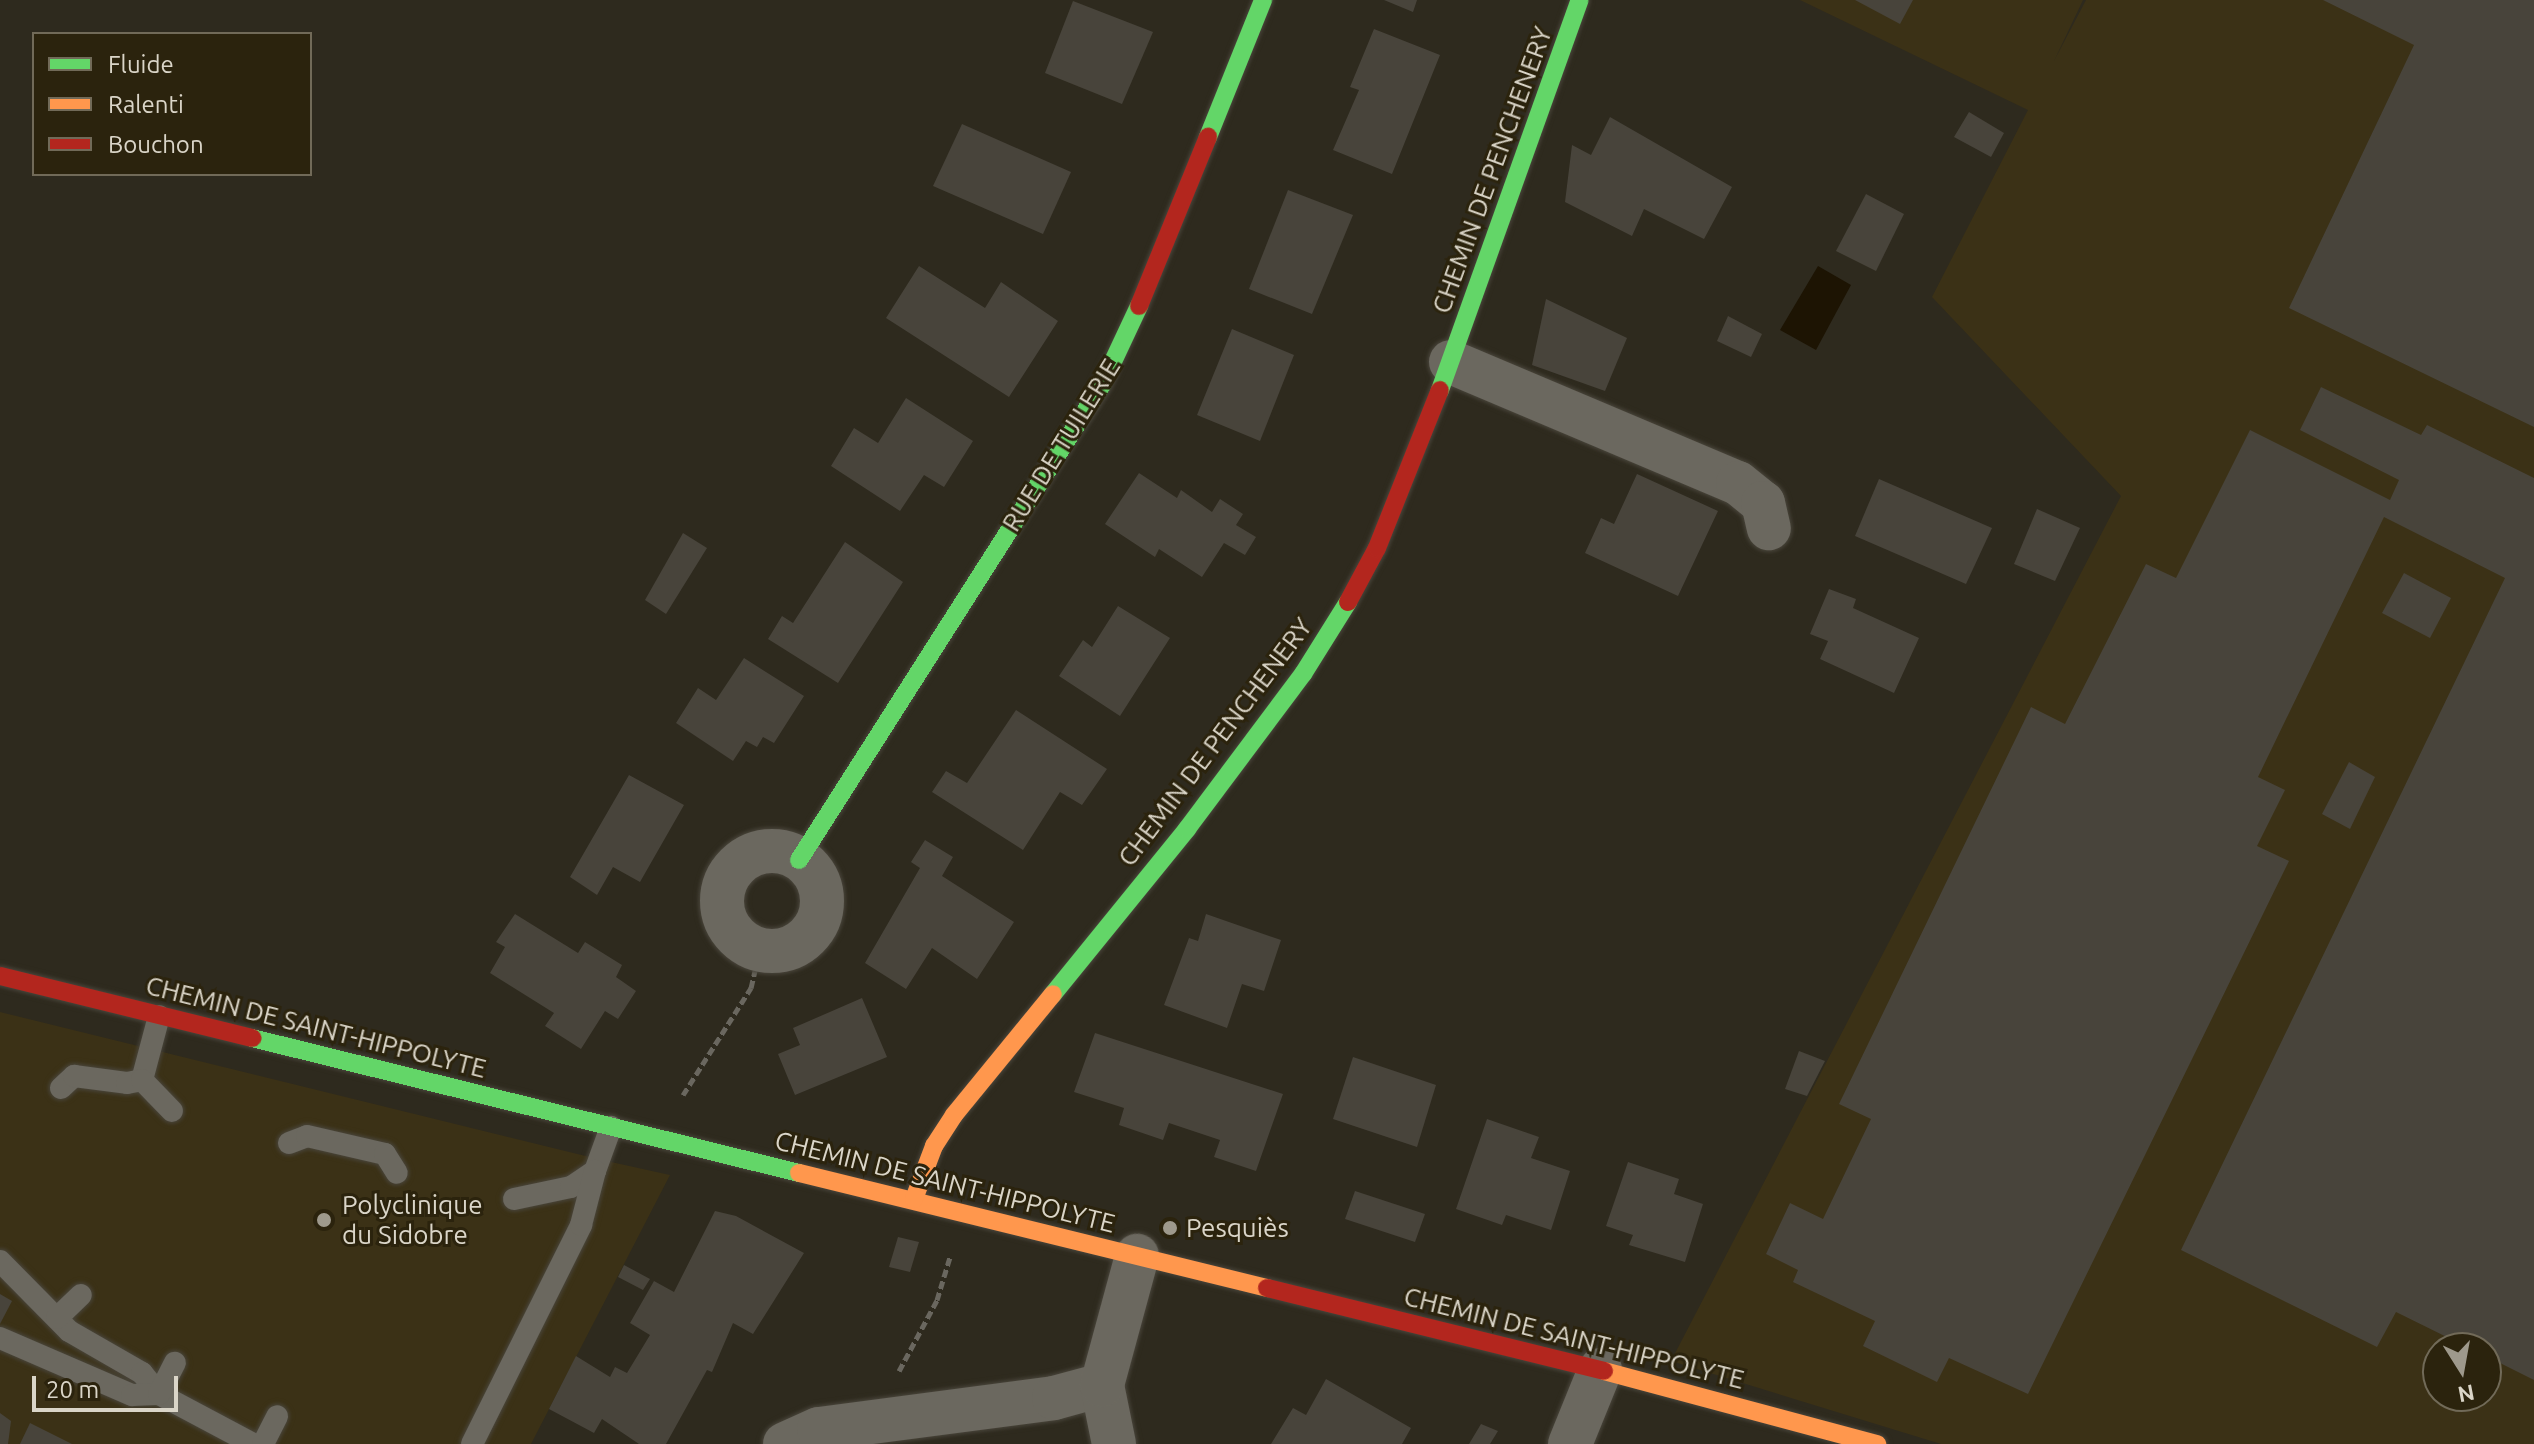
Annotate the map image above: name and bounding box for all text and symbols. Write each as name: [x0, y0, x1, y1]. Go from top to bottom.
street label: CHEMIN DE PENCHENERY: [1426, 22, 1558, 318]
legend: [32, 32, 312, 176]
text: Fluide: [108, 51, 174, 78]
text: Ralenti: [108, 91, 184, 118]
text: Bouchon: [108, 131, 204, 158]
street label: RUE DE TUILERIE: [995, 353, 1127, 537]
street label: CHEMIN DE PENCHENERY: [1111, 612, 1319, 872]
street label: CHEMIN DE SAINT-HIPPOLYTE: [143, 970, 489, 1084]
street label: CHEMIN DE SAINT-HIPPOLYTE: [772, 1125, 1118, 1239]
place label: Polyclinique du Sidobre: [342, 1189, 483, 1250]
marker: Polyclinique du Sidobre: [313, 1209, 335, 1231]
place label: Pesquiès: [1186, 1212, 1289, 1244]
marker: Pesquiès: [1161, 1219, 1179, 1237]
street label: CHEMIN DE SAINT-HIPPOLYTE: [1401, 1281, 1747, 1395]
north arrow: [2422, 1332, 2502, 1412]
scale bar: [36, 1360, 182, 1410]
text: 20 m: [46, 1376, 99, 1403]
text: N: [2456, 1380, 2477, 1408]

